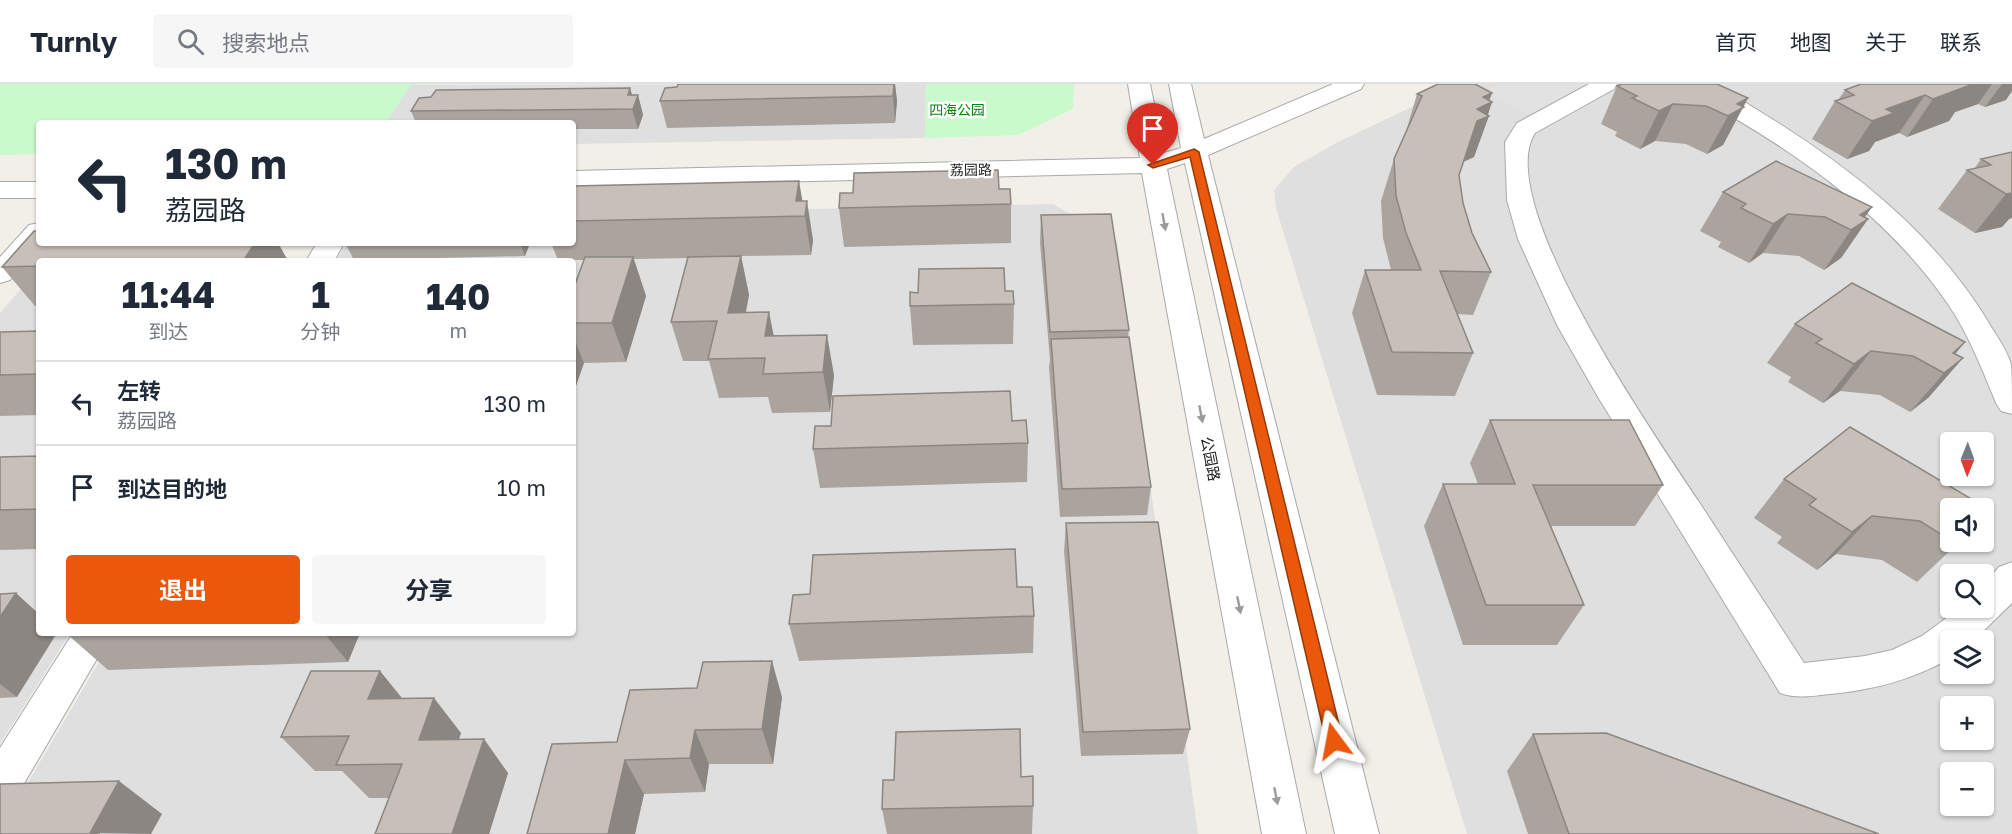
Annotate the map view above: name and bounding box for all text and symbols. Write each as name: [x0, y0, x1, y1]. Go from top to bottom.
search box: [153, 14, 573, 68]
text: Turnly: [30, 25, 117, 58]
icon: search: [174, 25, 207, 58]
text: 搜索地点: [222, 29, 310, 56]
text: 首页: [1715, 29, 1757, 55]
text: 地图: [1790, 29, 1832, 55]
text: 关于: [1865, 29, 1907, 55]
text: 联系: [1940, 29, 1982, 55]
park label: 四海公园: [929, 101, 985, 118]
pin: [1127, 103, 1178, 165]
icon: arrive: [1136, 112, 1169, 145]
text: 130 m: [165, 138, 287, 188]
icon: left: [66, 144, 144, 222]
street label: 荔园路: [950, 161, 992, 178]
text: 荔园路: [165, 194, 246, 226]
one-way arrow: [1159, 213, 1168, 232]
text: 11:44: [121, 273, 215, 316]
text: 1: [311, 273, 330, 316]
text: 140: [426, 275, 491, 318]
text: m: [449, 318, 467, 342]
text: 到达: [148, 319, 188, 343]
text: 分钟: [301, 319, 341, 343]
text: 左转: [117, 377, 161, 404]
icon: left: [66, 387, 99, 420]
text: 130 m: [484, 390, 546, 417]
one-way arrow: [1197, 404, 1206, 423]
text: 荔园路: [117, 408, 177, 432]
north arrow: [1940, 432, 1994, 486]
map controls: [1940, 432, 1994, 816]
street label: 公园路: [1198, 435, 1224, 483]
icon: arrive: [66, 471, 99, 504]
text: 10 m: [497, 474, 546, 501]
text: 到达目的地: [117, 475, 227, 502]
button: sound: [1940, 498, 1994, 552]
button: 退出: [66, 555, 300, 624]
button: 分享: [312, 555, 546, 624]
button: search: [1940, 564, 1994, 618]
one-way arrow: [1235, 596, 1244, 615]
button: layers: [1940, 630, 1994, 684]
button: +: [1940, 696, 1994, 750]
position arrow: [1302, 709, 1366, 773]
button: −: [1940, 762, 1994, 816]
one-way arrow: [1272, 787, 1282, 806]

